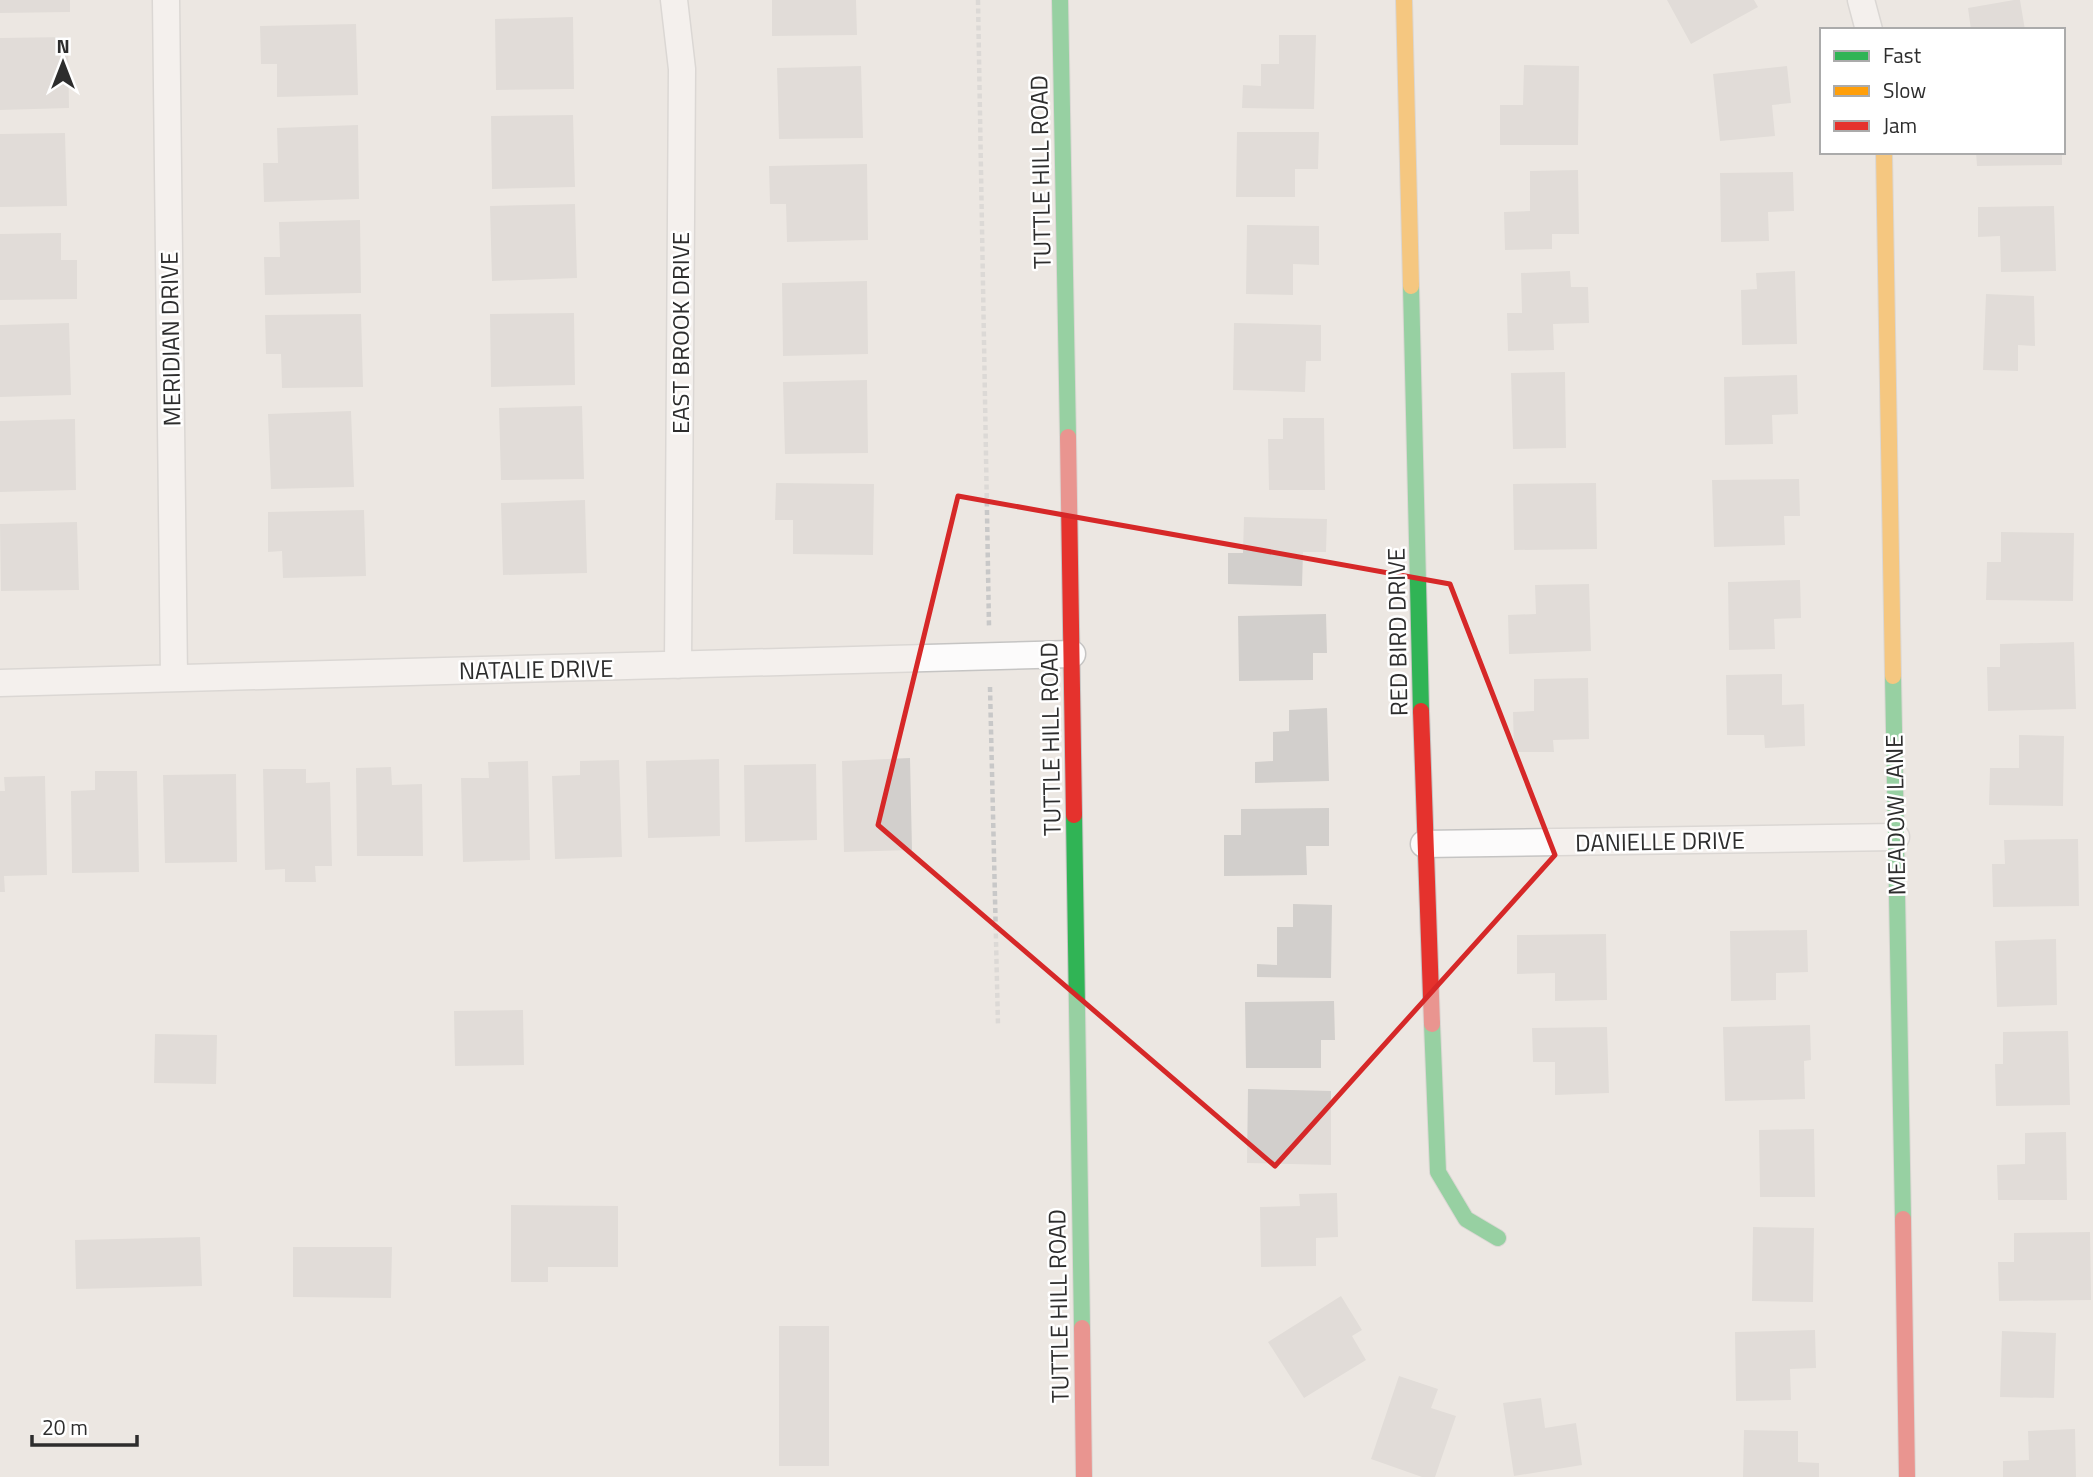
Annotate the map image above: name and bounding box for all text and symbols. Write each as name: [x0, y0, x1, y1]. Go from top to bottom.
north arrow: [28, 28, 98, 98]
legend: [1820, 28, 2065, 154]
text: N: [56, 31, 70, 60]
text: Fast: [1883, 39, 1922, 71]
text: Slow: [1883, 74, 1926, 106]
street label: TUTTLE HILL ROAD: [1020, 75, 1060, 269]
text: Jam: [1883, 109, 1917, 141]
street label: EAST BROOK DRIVE: [662, 232, 698, 434]
street label: MERIDIAN DRIVE: [150, 251, 190, 427]
street label: RED BIRD DRIVE: [1378, 547, 1416, 717]
street label: TUTTLE HILL ROAD: [1030, 642, 1070, 836]
street label: NATALIE DRIVE: [458, 650, 614, 688]
street label: MEADOW LANE: [1876, 734, 1914, 896]
street label: DANIELLE DRIVE: [1575, 822, 1745, 860]
street label: TUTTLE HILL ROAD: [1038, 1209, 1078, 1403]
scale bar: [32, 1404, 136, 1448]
text: 20 m: [42, 1411, 88, 1443]

